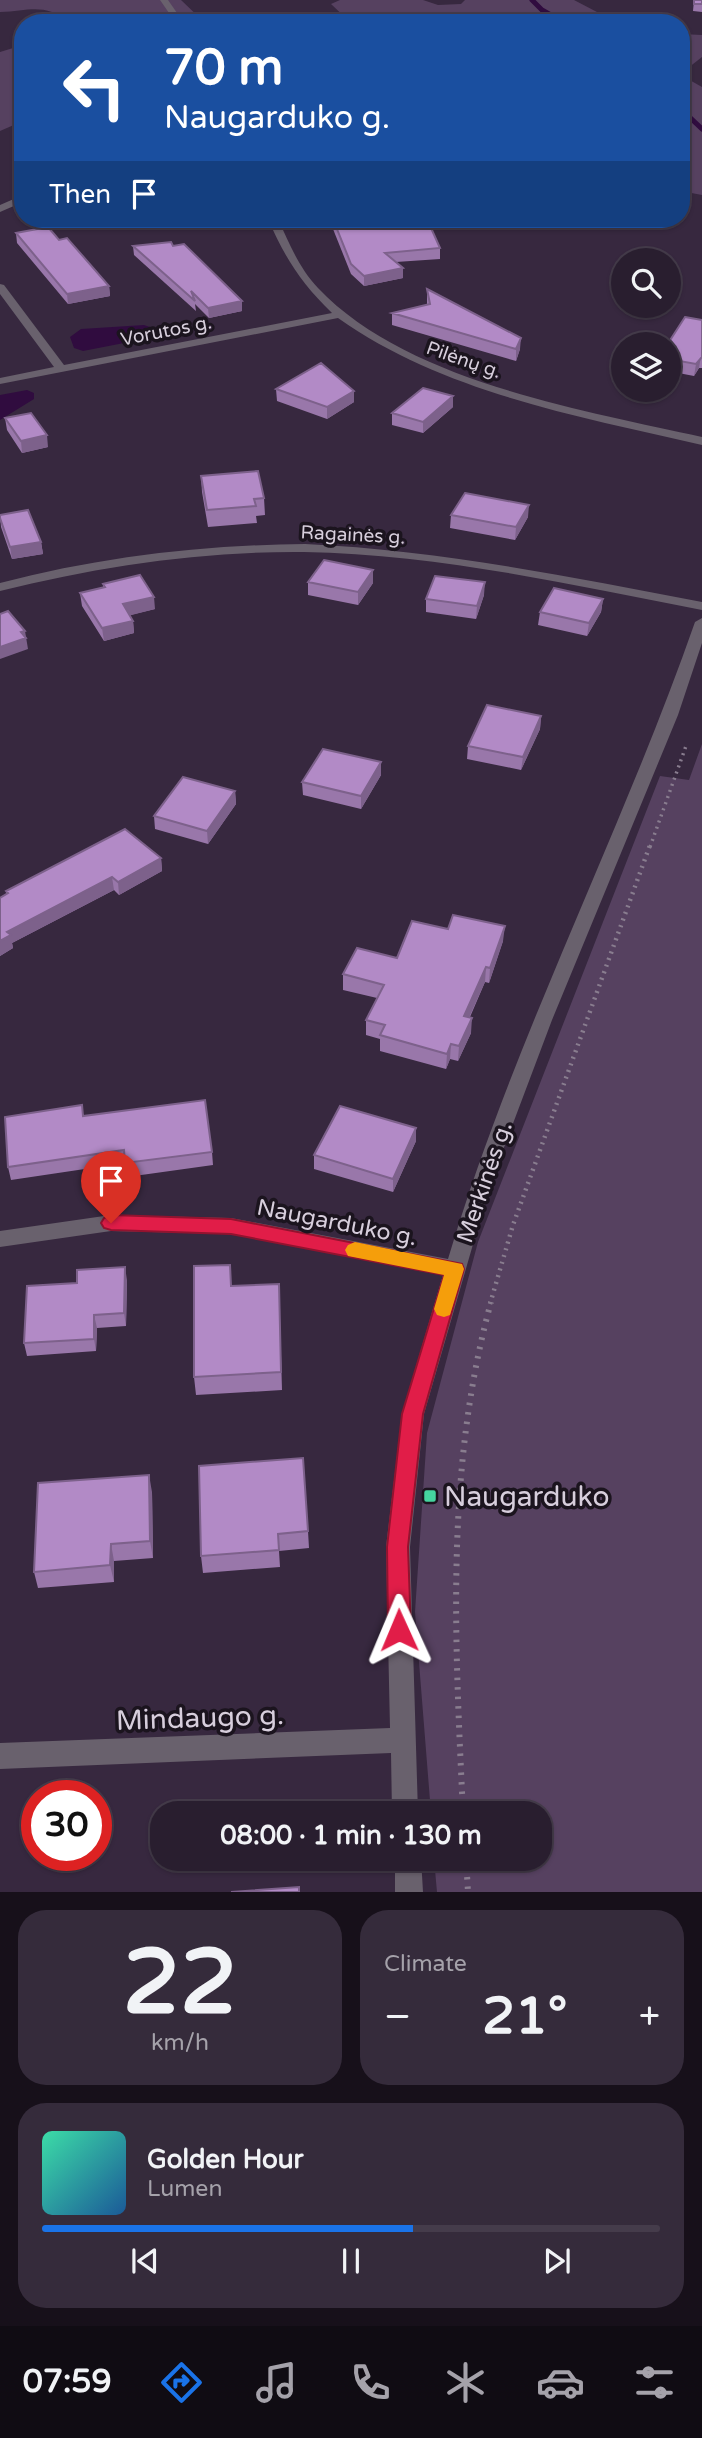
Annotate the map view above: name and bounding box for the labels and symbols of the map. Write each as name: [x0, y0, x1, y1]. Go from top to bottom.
street label: Vorutos g.: [119, 311, 214, 351]
street label: Pilėnų g.: [423, 337, 504, 383]
street label: Ragainės g.: [300, 521, 406, 549]
street label: Merkinės g.: [451, 1118, 519, 1247]
pin: [81, 1151, 141, 1223]
street label: Naugarduko g.: [254, 1194, 419, 1252]
place label: Naugarduko: [444, 1480, 610, 1514]
marker: Naugarduko: [422, 1488, 438, 1504]
position arrow: [362, 1593, 436, 1667]
street label: Mindaugo g.: [115, 1698, 285, 1738]
speed limit sign: 30: [21, 1780, 112, 1871]

